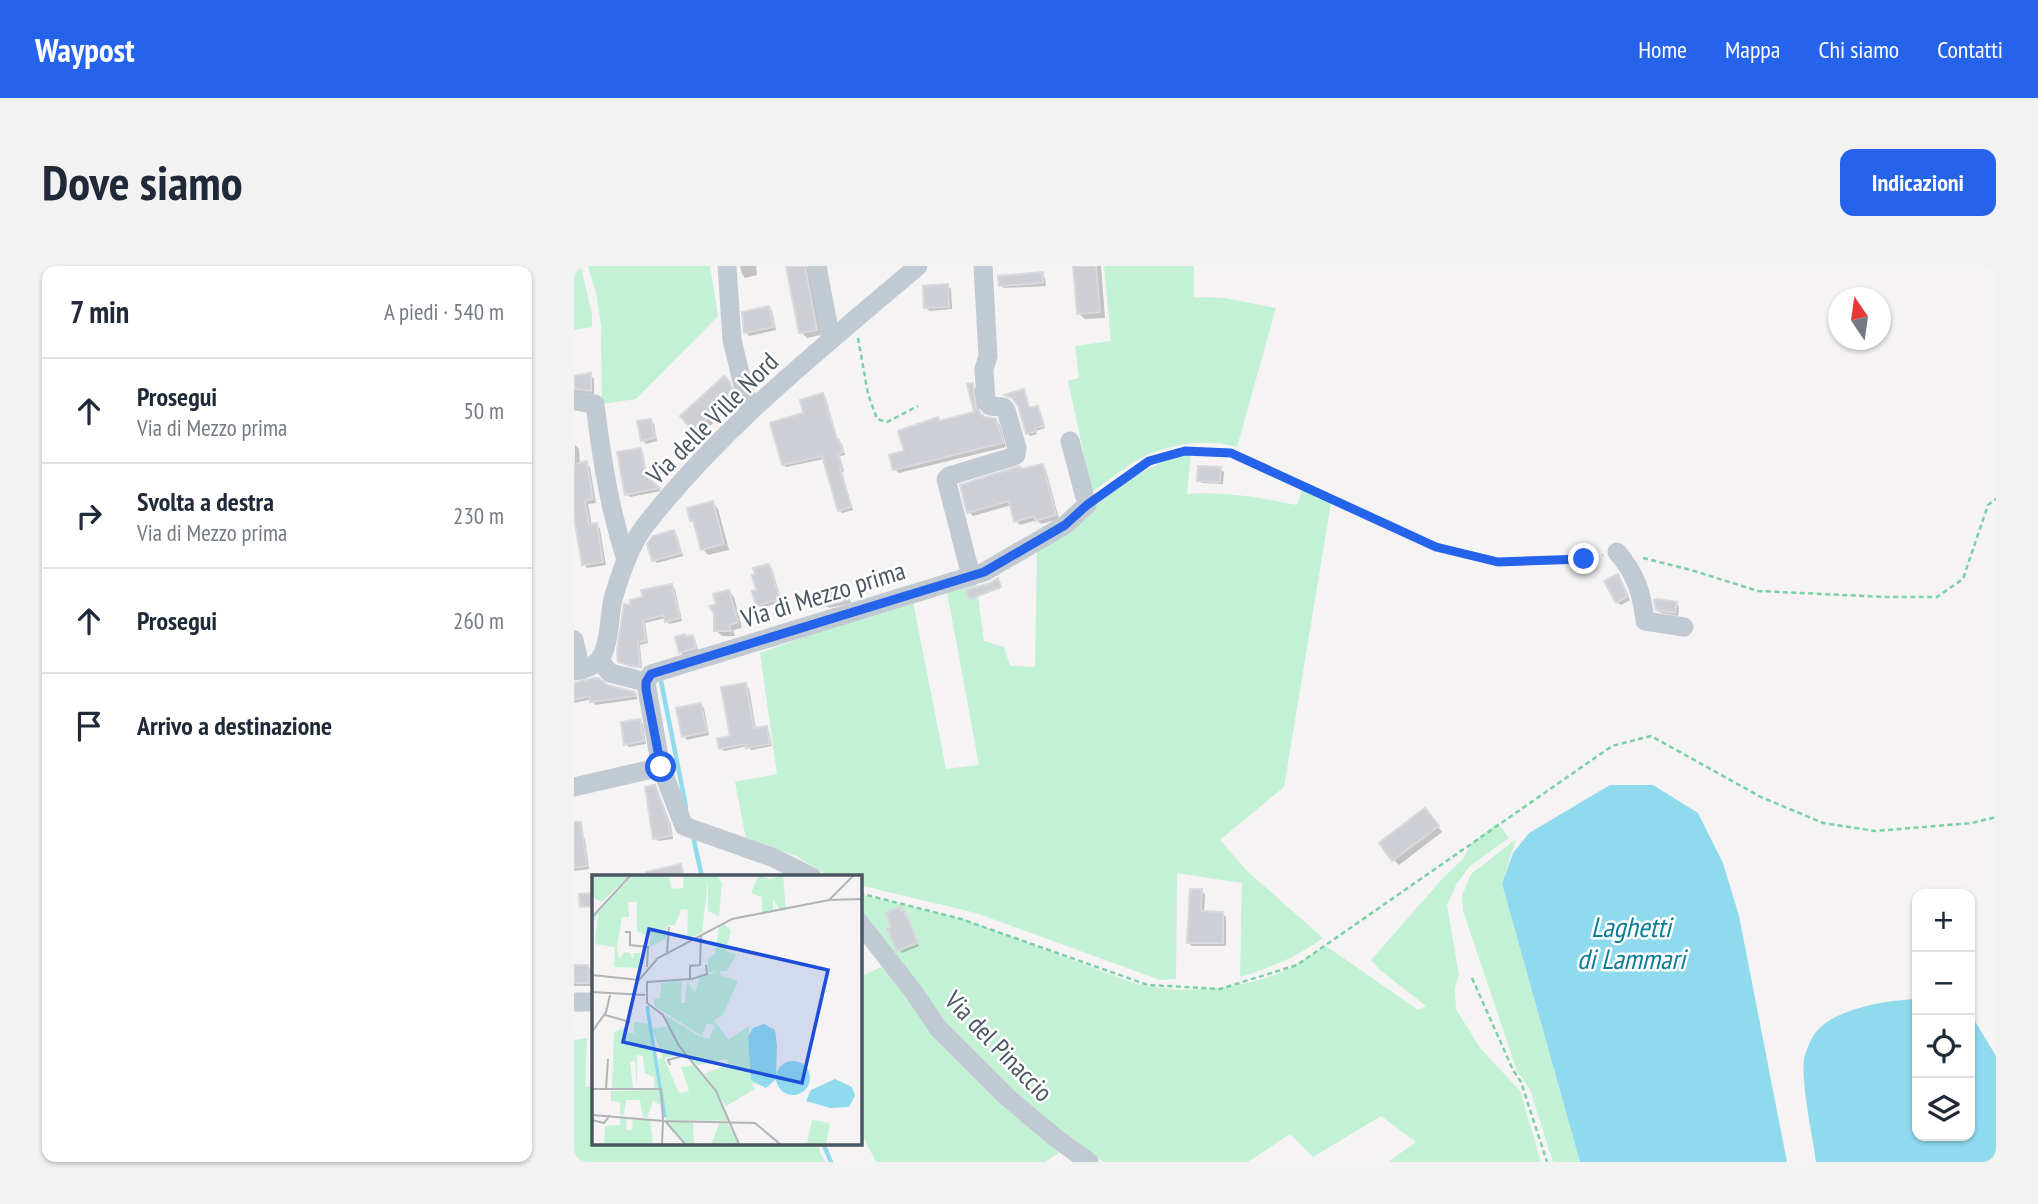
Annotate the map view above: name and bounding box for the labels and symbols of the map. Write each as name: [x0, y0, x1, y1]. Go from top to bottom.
north arrow: [1828, 287, 1891, 350]
street label: Via delle Ville Nord: [638, 345, 785, 492]
route end: [1568, 543, 1599, 574]
street label: Via di Mezzo prima: [736, 553, 909, 635]
route start: [645, 751, 676, 782]
inset map: [592, 875, 861, 1144]
water label: Laghetti di Lammari: [1577, 908, 1689, 977]
street label: Via del Pinaccio: [937, 983, 1060, 1108]

